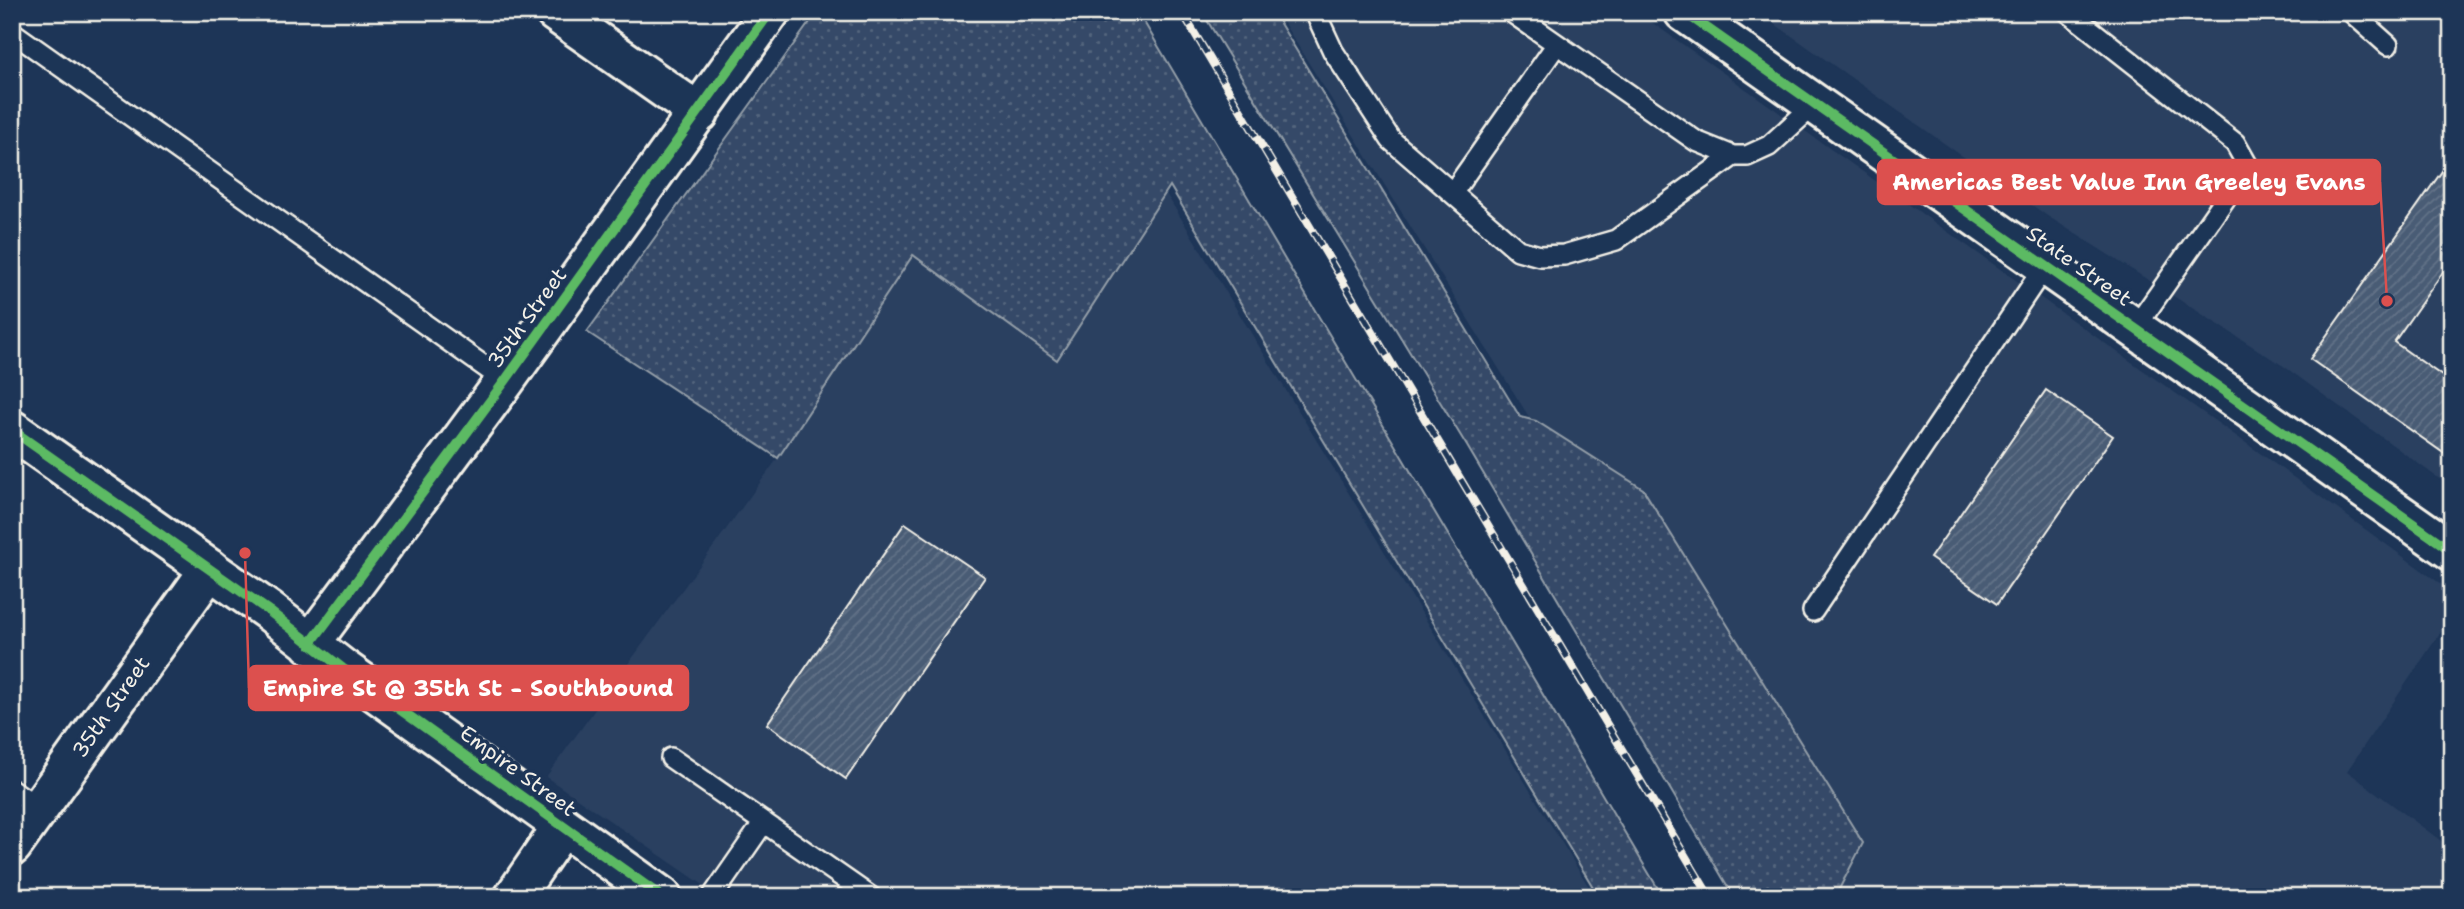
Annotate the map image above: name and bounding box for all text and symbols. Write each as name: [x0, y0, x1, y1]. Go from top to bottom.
callout: Americas Best Value Inn Greeley Evans: [1878, 160, 2380, 204]
text: Americas Best Value Inn Greeley Evans: [1892, 167, 2366, 197]
street label: State Street: [2021, 219, 2137, 313]
street label: 35th Street: [481, 262, 573, 374]
street label: 35th Street: [66, 651, 156, 763]
callout: Empire St @ 35th St - Southbound: [249, 666, 688, 710]
text: Empire St @ 35th St - Southbound: [262, 673, 674, 703]
street label: Empire Street: [454, 719, 582, 823]

